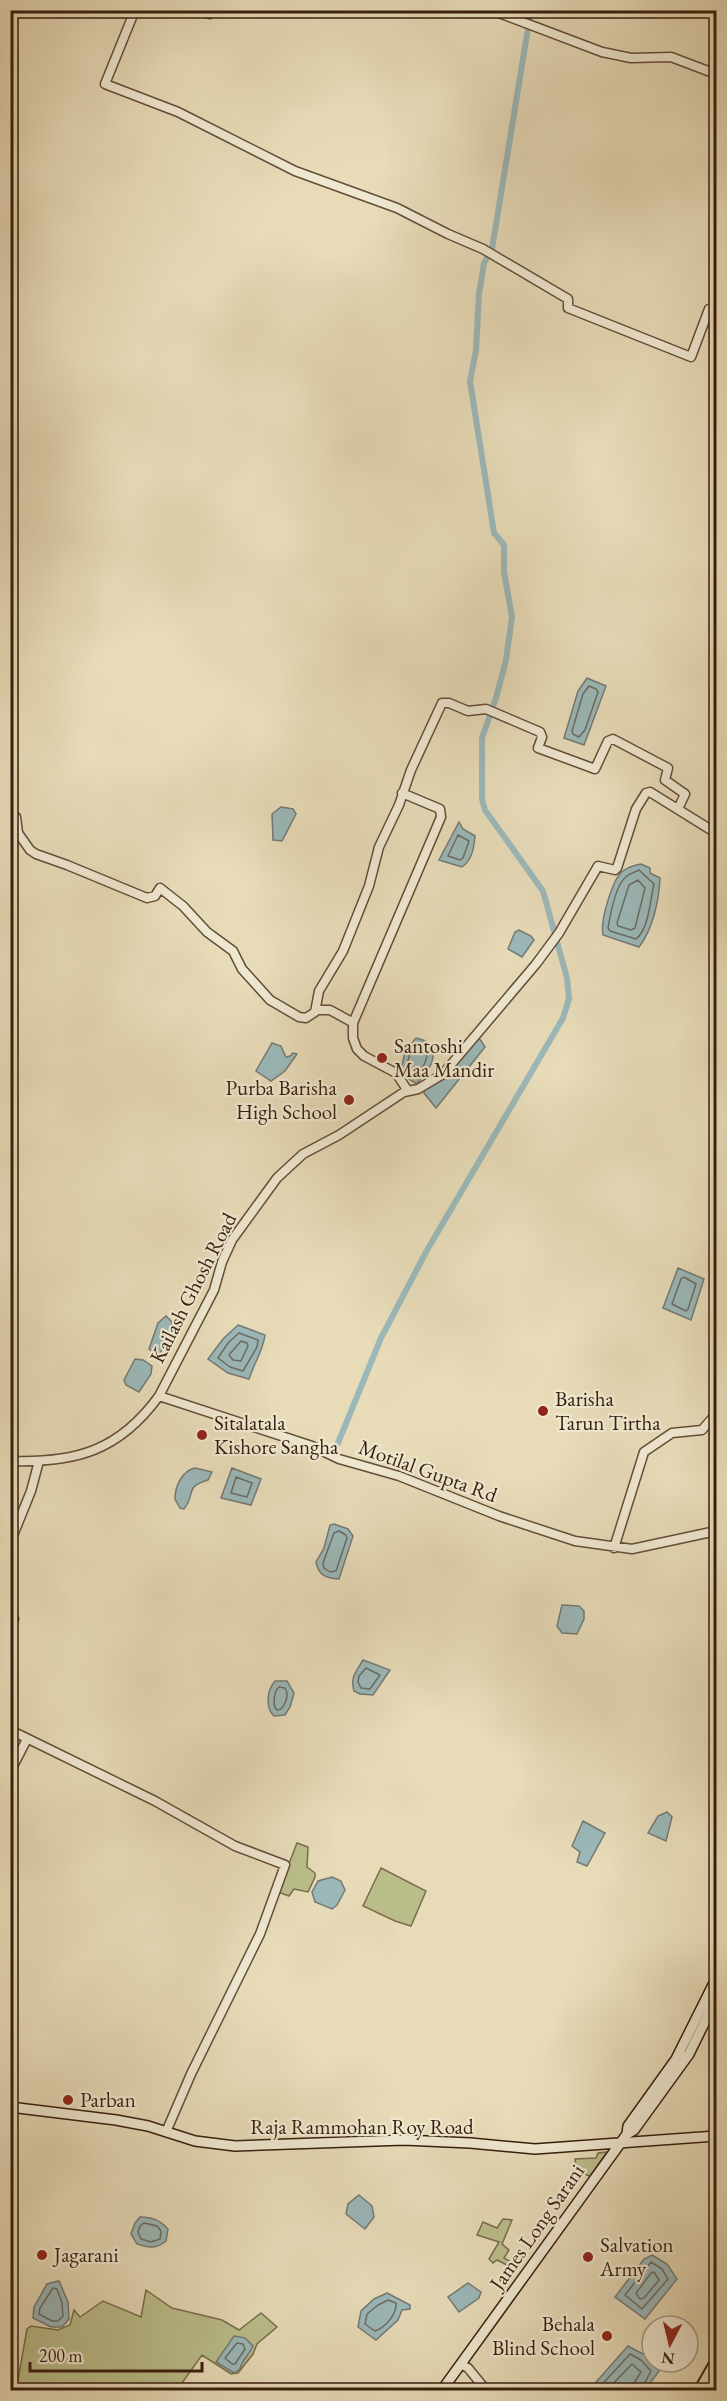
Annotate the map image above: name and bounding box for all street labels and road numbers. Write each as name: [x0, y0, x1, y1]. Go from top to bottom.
street label: Kailash Ghosh Road: [143, 1208, 242, 1368]
street label: Motilal Gupta Rd: [355, 1433, 501, 1508]
street label: Raja Rammohan Roy Road: [250, 2113, 474, 2140]
street label: James Long Sarani: [482, 2158, 590, 2297]

